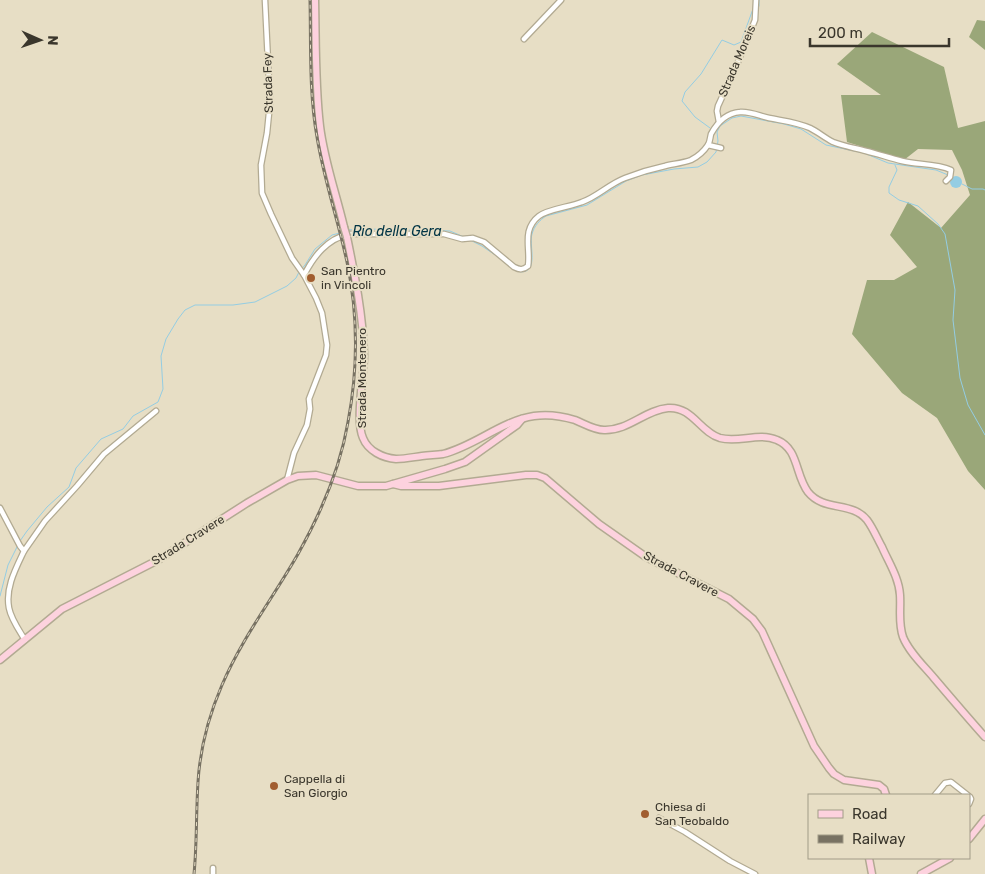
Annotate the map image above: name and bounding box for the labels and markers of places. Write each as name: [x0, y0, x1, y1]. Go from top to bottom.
place label: San Pientro in Vincoli: [321, 264, 386, 292]
marker: San Pientro in Vincoli: [305, 272, 317, 284]
place label: Cappella di San Giorgio: [284, 772, 348, 800]
marker: Cappella di San Giorgio: [268, 780, 280, 792]
place label: Chiesa di San Teobaldo: [655, 800, 729, 828]
marker: Chiesa di San Teobaldo: [639, 808, 651, 820]

